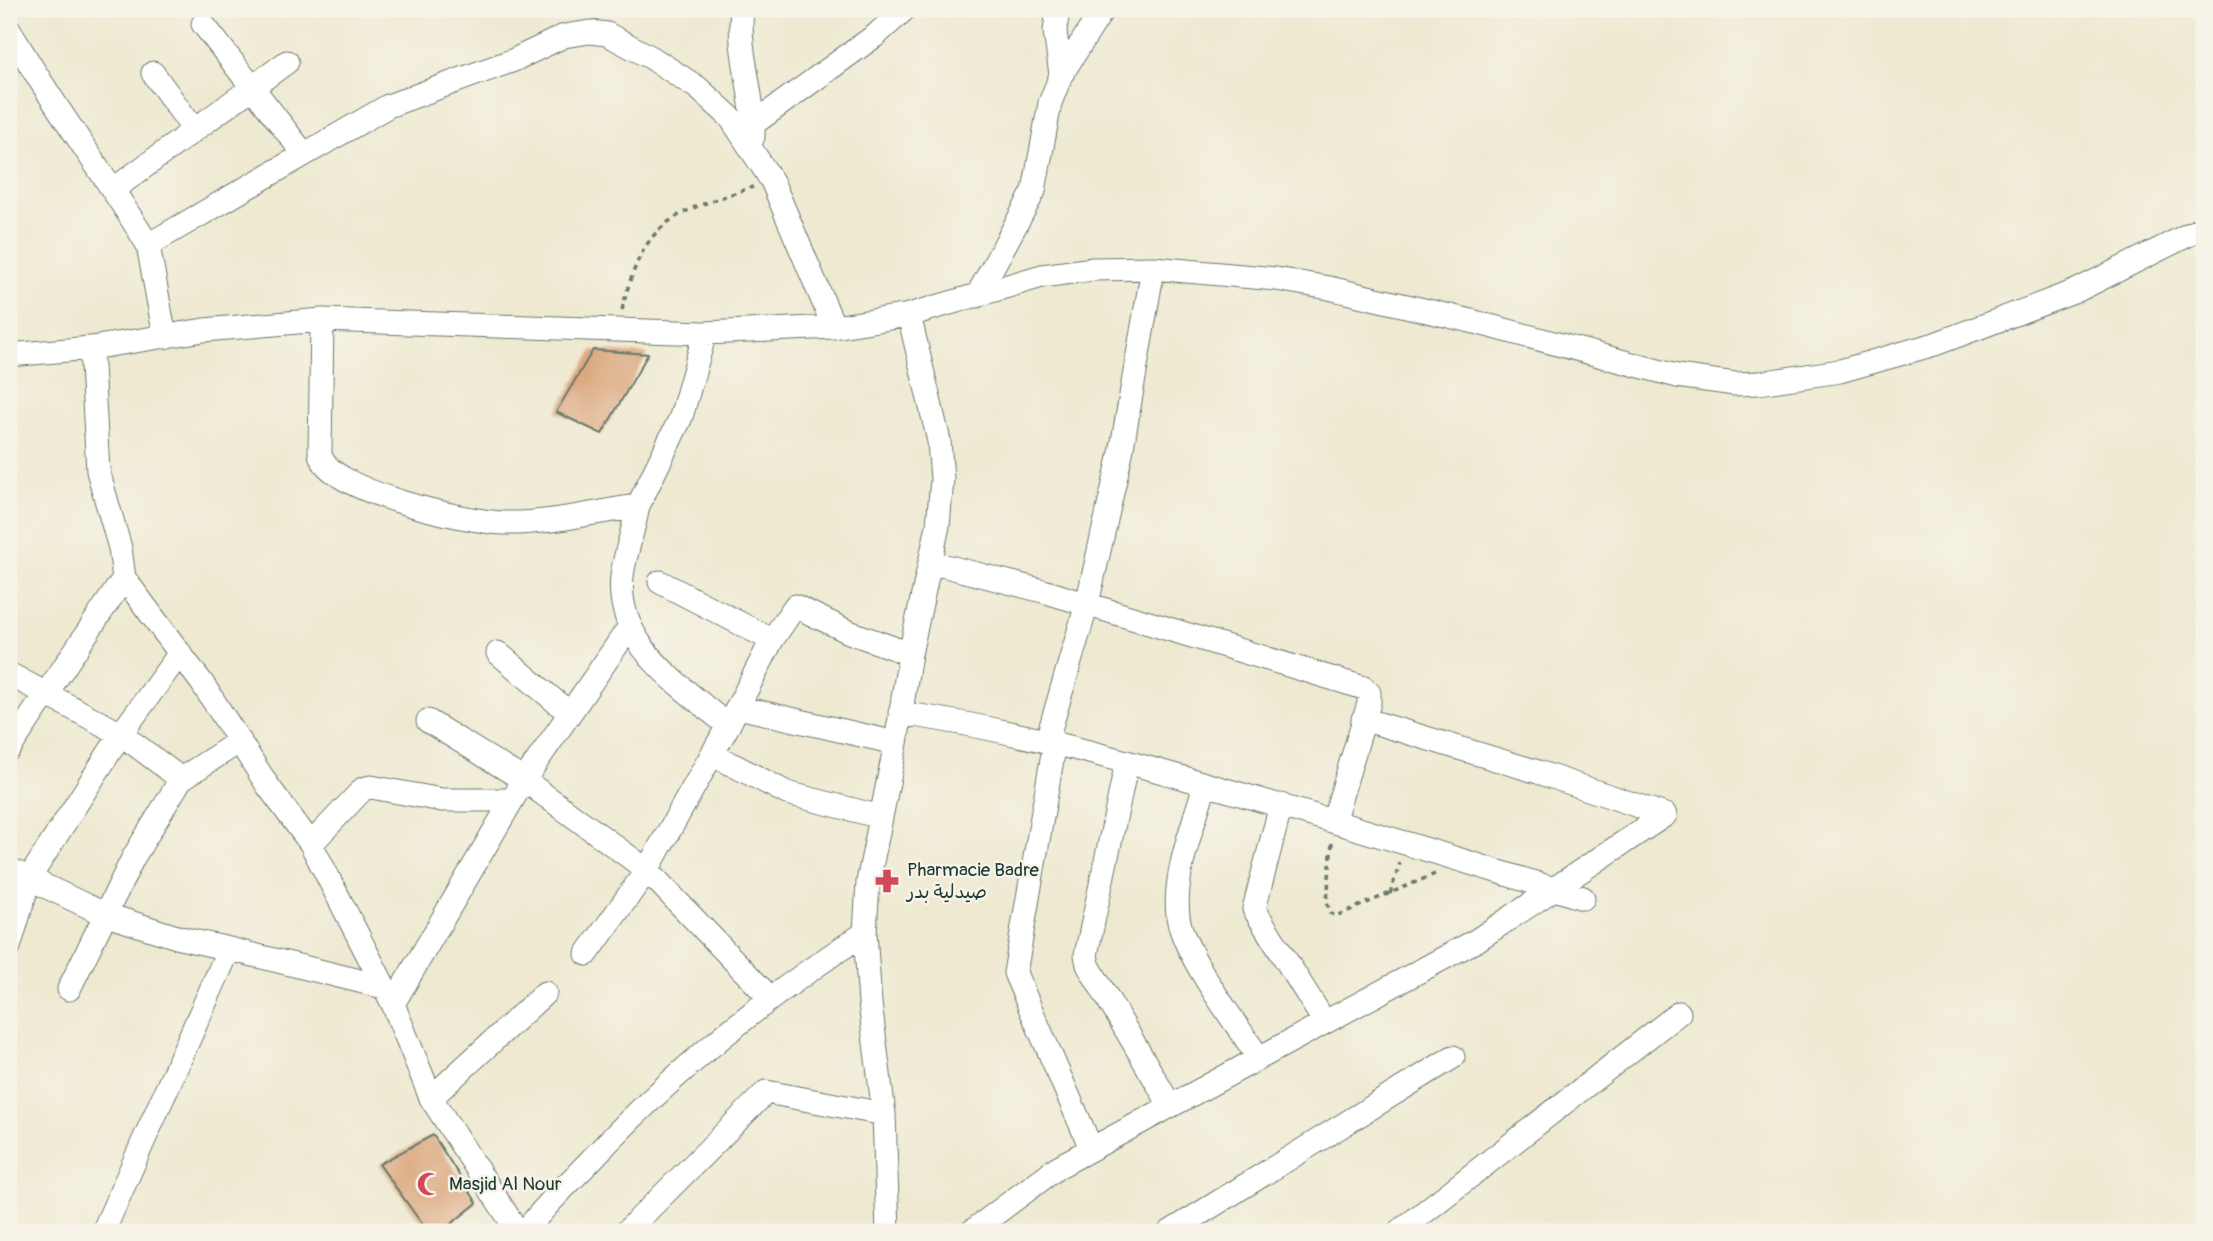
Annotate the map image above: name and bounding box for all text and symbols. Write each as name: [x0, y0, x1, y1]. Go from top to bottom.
place label: Pharmacie Badre صيدلية بدر: [905, 858, 1040, 904]
pharmacy icon: Pharmacie Badre صيدلية بدر: [873, 867, 901, 895]
mosque icon: Masjid Al Nour: [415, 1170, 443, 1198]
place label: Masjid Al Nour: [449, 1172, 562, 1196]

